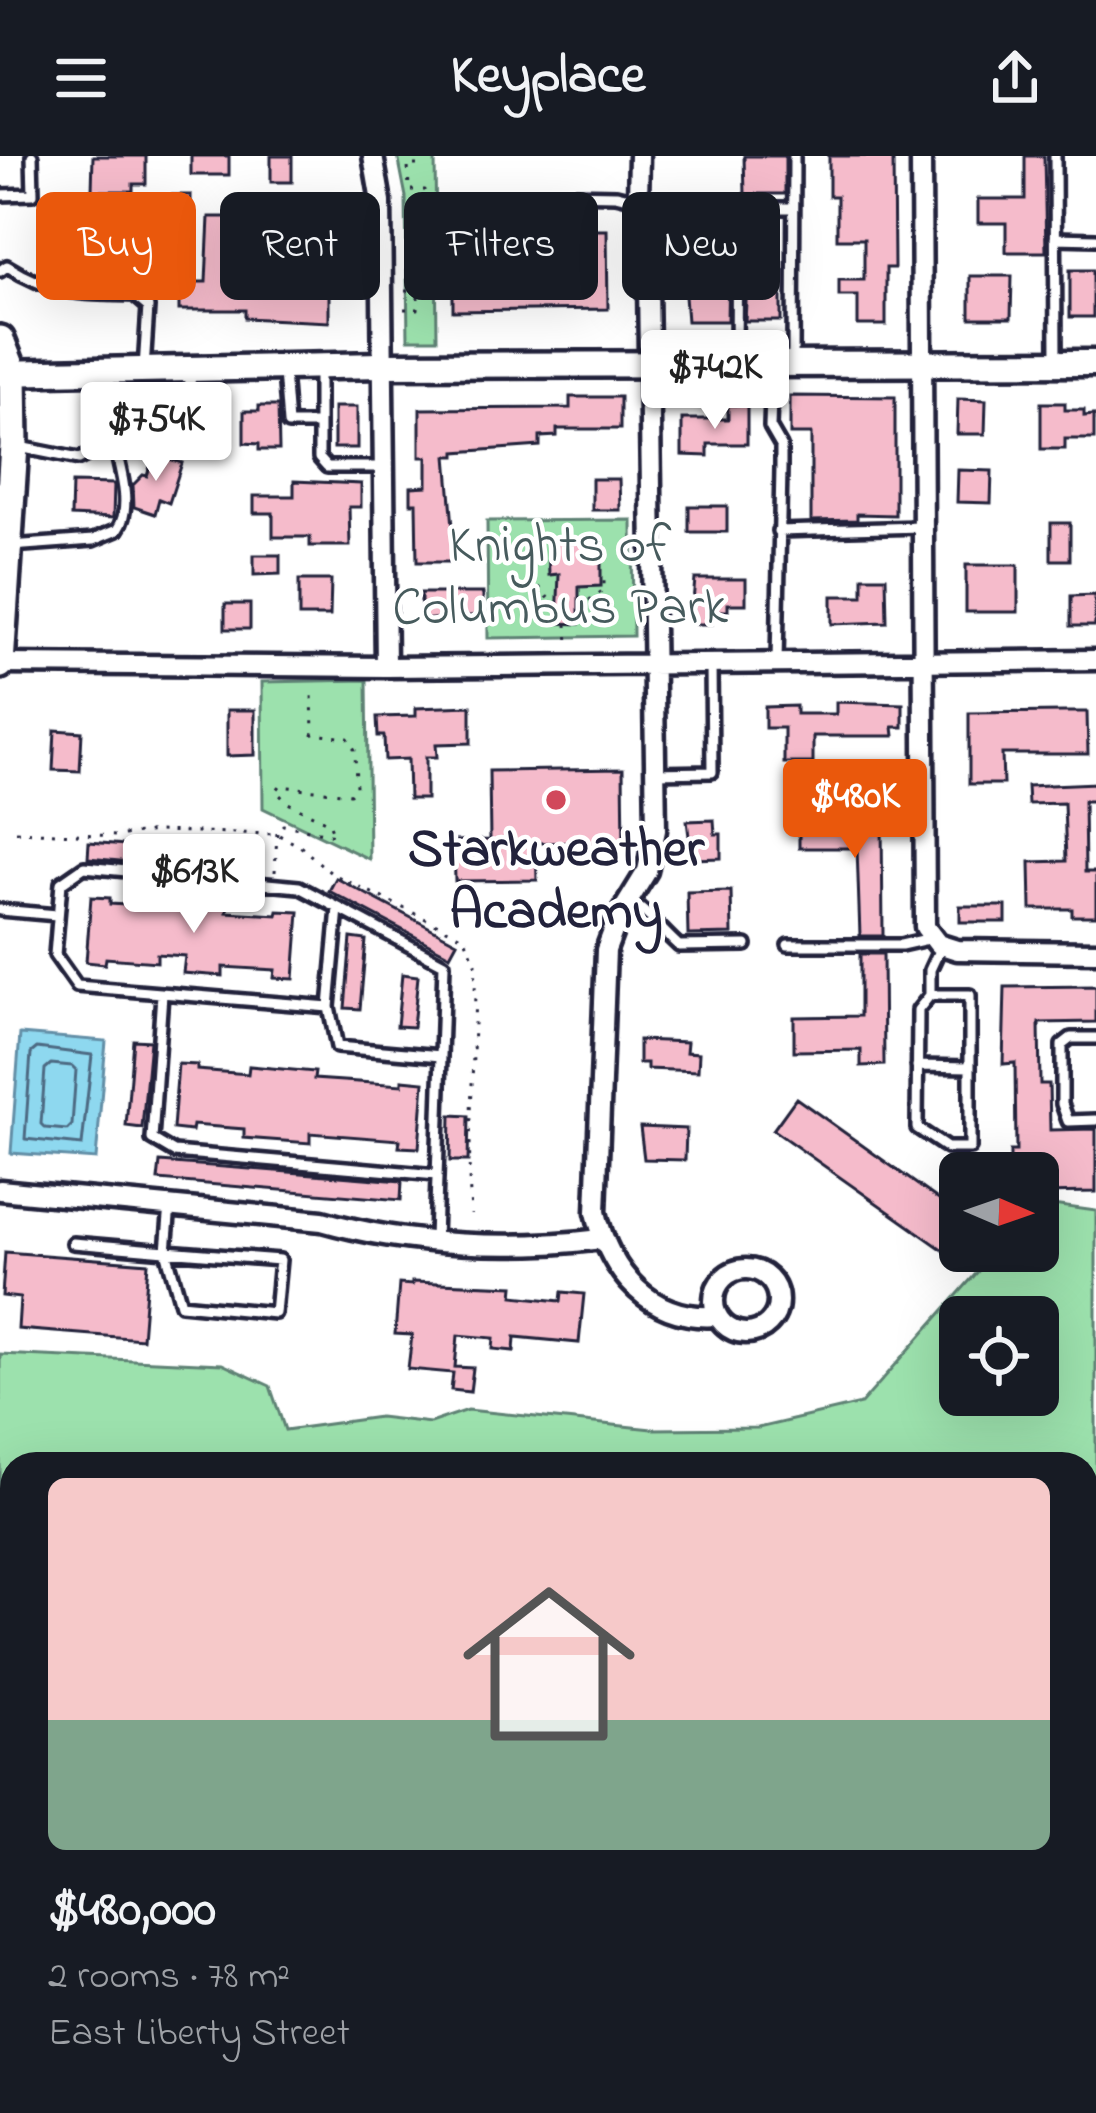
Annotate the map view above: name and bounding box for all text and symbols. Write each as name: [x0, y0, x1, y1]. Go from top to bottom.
text: Keyplace: [451, 39, 645, 117]
icon: menu: [48, 45, 114, 111]
icon: share: [982, 45, 1048, 111]
chip: Buy: [36, 192, 196, 300]
chip: Rent: [220, 192, 380, 300]
chip: Filters: [404, 192, 598, 300]
chip: New: [622, 192, 780, 300]
pin: $742K: [631, 330, 799, 432]
text: $742K: [668, 340, 762, 397]
pin: $754K: [72, 382, 240, 484]
text: $754K: [108, 392, 204, 449]
park label: Knights of Columbus Park: [392, 509, 728, 649]
pin: $480K: [771, 759, 939, 861]
text: $480K: [810, 769, 900, 826]
marker: Starkweather Academy: [543, 787, 569, 813]
place label: Starkweather Academy: [408, 813, 705, 954]
pin: $613K: [110, 834, 278, 936]
text: $613K: [150, 844, 238, 901]
north arrow: [939, 1152, 1059, 1272]
map controls: [939, 1152, 1059, 1416]
button: locate: [939, 1296, 1059, 1416]
icon: home: [441, 1556, 657, 1772]
text: $480,000: [48, 1874, 216, 1949]
text: 2 rooms · 78 m²: [48, 1949, 290, 2006]
text: East Liberty Street: [48, 2006, 350, 2063]

